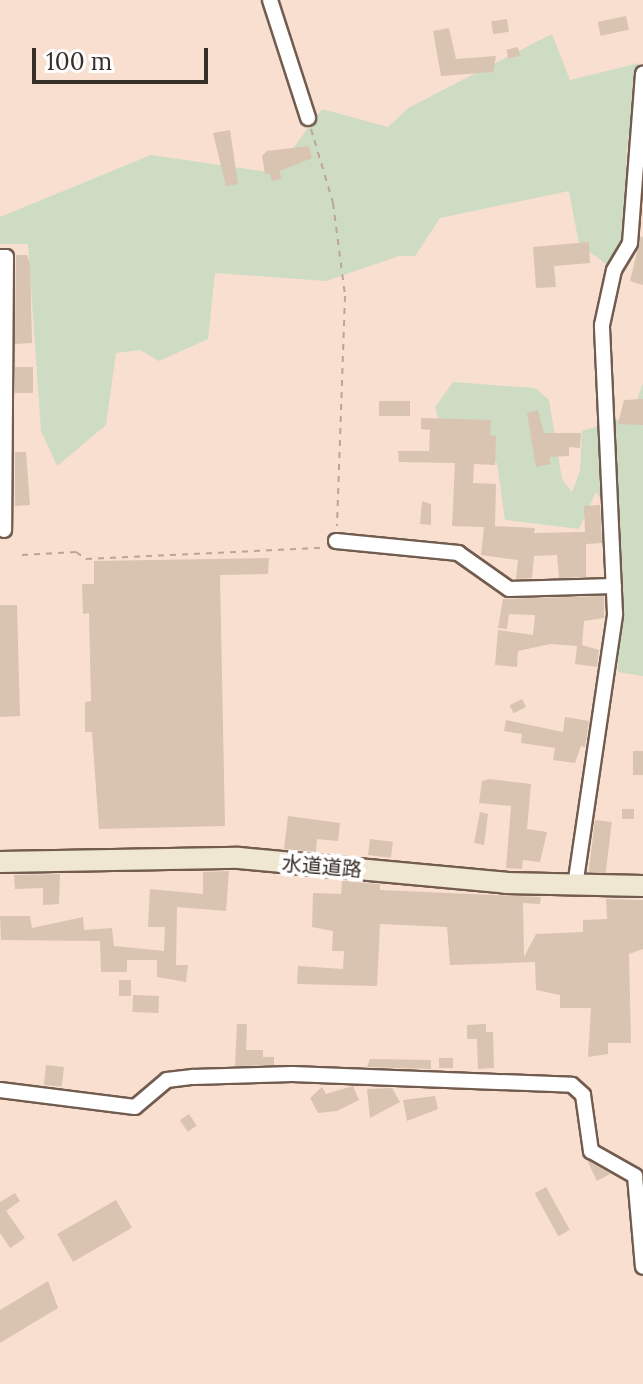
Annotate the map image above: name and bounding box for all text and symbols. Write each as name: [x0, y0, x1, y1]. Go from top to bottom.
scale bar: [36, 32, 212, 82]
text: 100 m: [46, 46, 112, 77]
street label: 水道道路: [281, 851, 363, 881]

